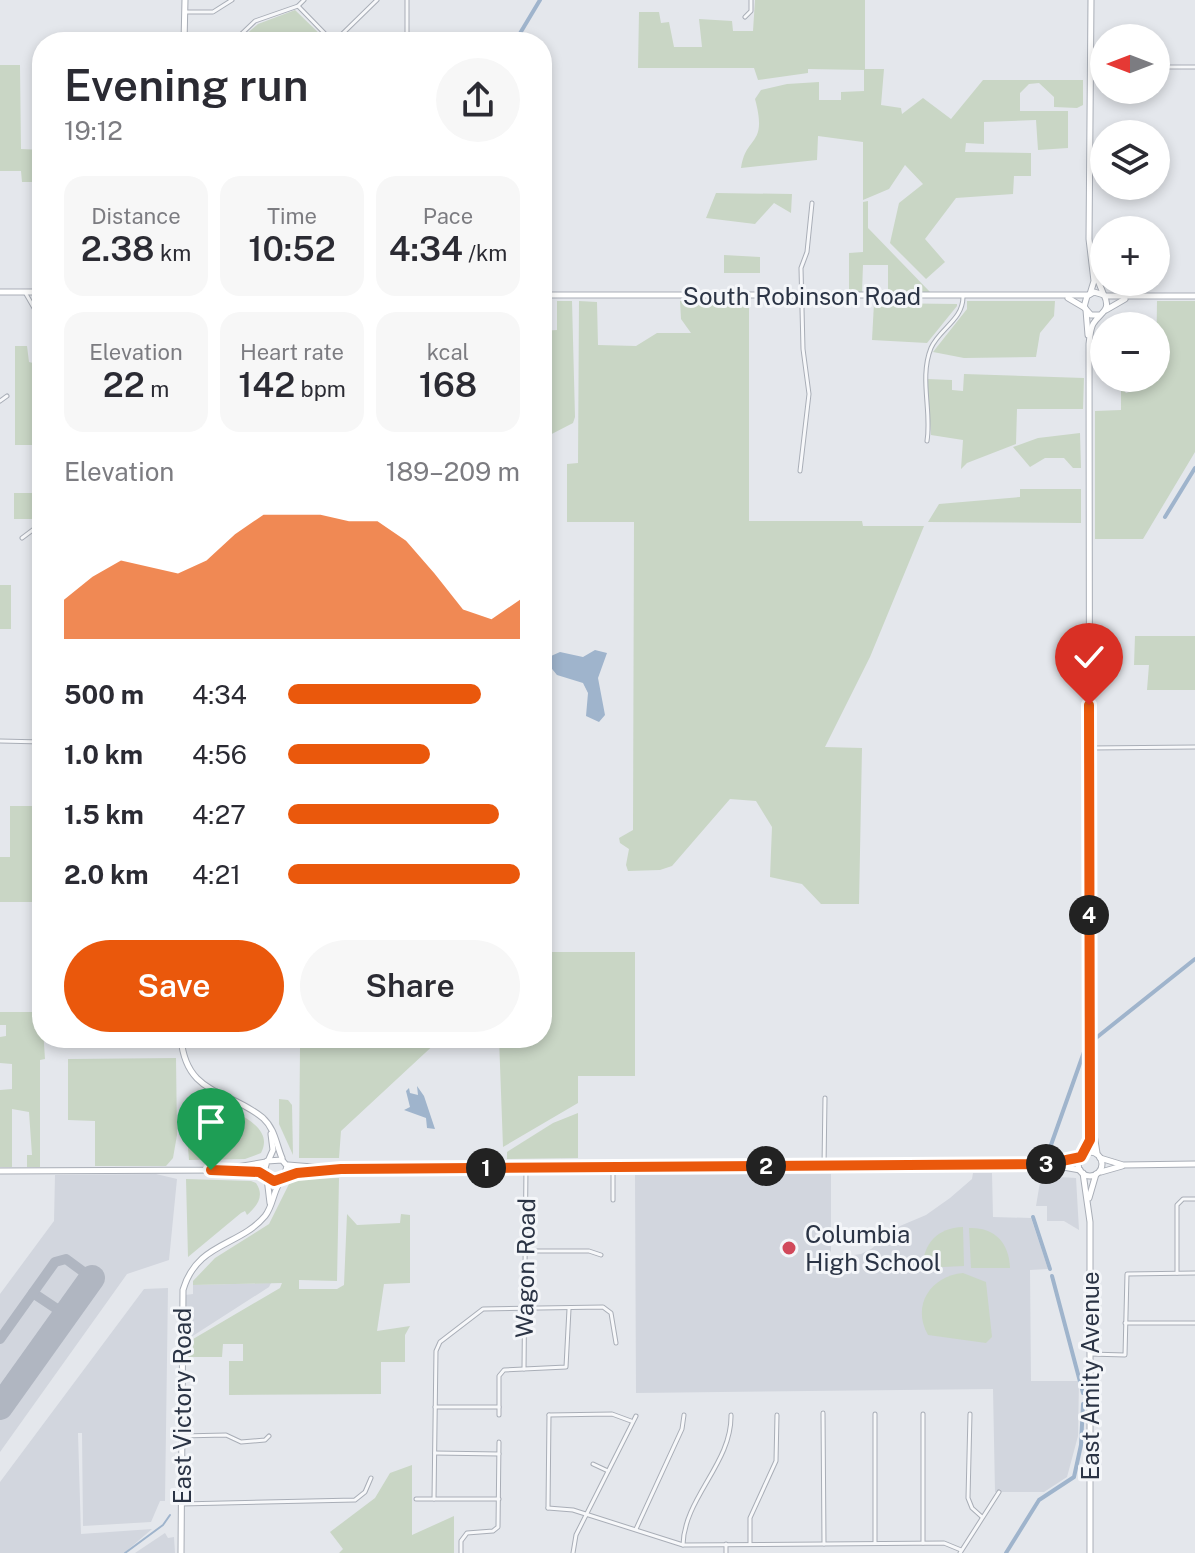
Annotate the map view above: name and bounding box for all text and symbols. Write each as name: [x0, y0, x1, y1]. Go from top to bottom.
north arrow: [1090, 24, 1170, 104]
map controls: [1090, 24, 1170, 392]
button: share: [436, 58, 520, 142]
text: Evening run: [64, 59, 309, 111]
text: 19:12: [64, 115, 123, 146]
button: layers: [1090, 120, 1170, 200]
text: Distance: [91, 203, 181, 229]
text: Time: [267, 203, 317, 229]
text: Pace: [423, 203, 473, 229]
button: +: [1090, 216, 1170, 296]
text: 2.38: [81, 229, 155, 269]
text: 10:52: [248, 229, 336, 269]
text: 4:34: [389, 229, 463, 269]
text: km: [155, 240, 191, 266]
text: /km: [463, 240, 507, 266]
street label: South Robinson Road: [683, 282, 921, 310]
button: −: [1090, 312, 1170, 392]
text: Elevation: [89, 339, 183, 365]
text: Heart rate: [240, 339, 344, 365]
text: kcal: [427, 339, 469, 365]
text: 22: [103, 365, 145, 405]
text: 142: [238, 365, 295, 405]
text: 168: [419, 365, 477, 405]
text: m: [145, 376, 169, 402]
text: bpm: [295, 376, 346, 402]
text: Elevation: [64, 456, 174, 487]
text: 189–209 m: [386, 456, 520, 487]
pin: [1055, 623, 1123, 705]
icon: check: [1067, 635, 1111, 679]
text: 500 m: [64, 679, 144, 710]
text: 4:34: [192, 679, 247, 710]
text: 1.0 km: [64, 739, 143, 770]
text: 4:56: [192, 739, 247, 770]
text: 1.5 km: [64, 799, 144, 830]
text: 4:27: [192, 799, 246, 830]
text: 2.0 km: [64, 859, 149, 890]
text: 4:21: [192, 859, 241, 890]
pin: 4: [1069, 895, 1109, 935]
text: 4: [1082, 902, 1096, 928]
button: Save: [64, 940, 284, 1032]
button: Share: [300, 940, 520, 1032]
pin: [177, 1088, 245, 1170]
icon: arrive: [189, 1100, 233, 1144]
pin: 3: [1026, 1144, 1066, 1184]
pin: 2: [746, 1146, 786, 1186]
pin: 1: [466, 1148, 506, 1188]
text: 3: [1039, 1151, 1053, 1177]
text: 2: [759, 1153, 773, 1179]
text: 1: [481, 1155, 491, 1181]
street label: Wagon Road: [510, 1198, 540, 1338]
place label: Columbia High School: [805, 1220, 941, 1276]
marker: Columbia High School: [780, 1239, 798, 1257]
street label: East Amity Avenue: [1076, 1271, 1104, 1481]
street label: East Victory Road: [168, 1308, 196, 1504]

